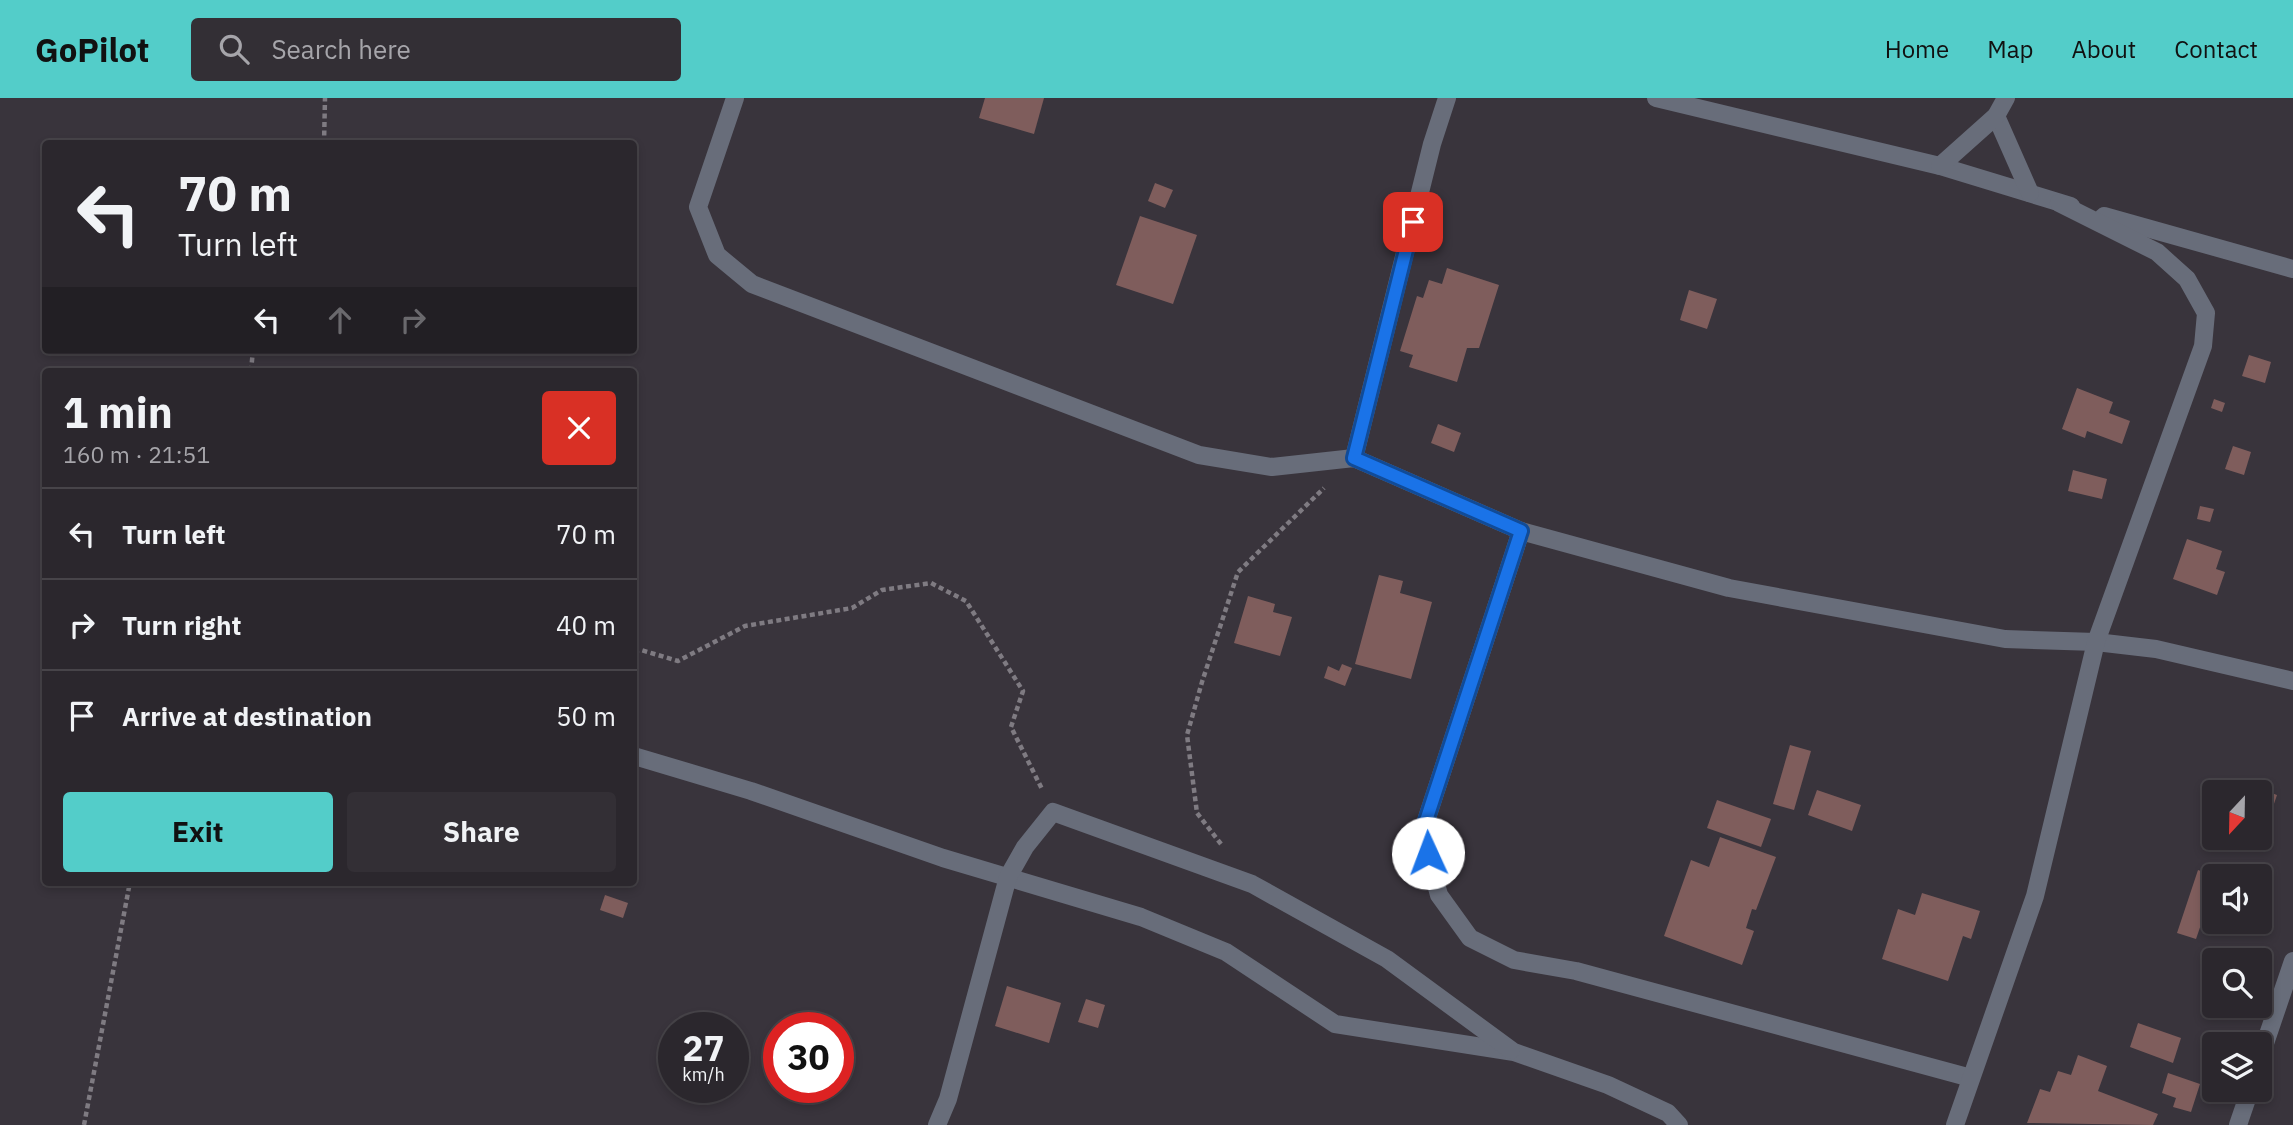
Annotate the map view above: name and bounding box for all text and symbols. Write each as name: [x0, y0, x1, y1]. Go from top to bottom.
search box: [191, 18, 681, 81]
text: GoPilot: [35, 28, 149, 71]
icon: search: [215, 30, 253, 68]
text: Search here: [271, 32, 411, 66]
text: Home: [1885, 33, 1949, 65]
text: Map: [1987, 33, 2033, 65]
text: About: [2071, 33, 2136, 65]
text: Contact: [2174, 33, 2258, 65]
text: 70 m: [178, 161, 292, 224]
icon: left: [63, 168, 154, 259]
pin: [1383, 192, 1443, 252]
icon: arrive: [1394, 203, 1432, 241]
text: Turn left: [178, 223, 298, 265]
icon: left: [248, 301, 286, 339]
icon: ahead: [321, 301, 359, 339]
icon: right: [394, 301, 432, 339]
text: 1 min: [63, 385, 173, 440]
button: close: [542, 391, 616, 465]
text: 160 m · 21:51: [63, 439, 210, 469]
icon: left: [63, 515, 101, 553]
text: Turn left: [122, 517, 225, 551]
text: 70 m: [556, 517, 616, 551]
icon: right: [63, 606, 101, 644]
text: Turn right: [122, 608, 241, 642]
text: 40 m: [556, 608, 616, 642]
icon: arrive: [63, 697, 101, 735]
text: Arrive at destination: [122, 699, 372, 733]
text: 50 m: [556, 699, 616, 733]
north arrow: [2202, 780, 2272, 850]
map controls: [2202, 780, 2272, 1102]
button: Exit: [63, 792, 333, 872]
button: Share: [347, 792, 616, 872]
position arrow: [1391, 816, 1465, 890]
button: sound: [2202, 864, 2272, 934]
button: search: [2202, 948, 2272, 1018]
speed limit sign: 30: [763, 1012, 854, 1103]
text: 27: [682, 1025, 725, 1071]
button: layers: [2202, 1032, 2272, 1102]
text: km/h: [682, 1063, 725, 1086]

